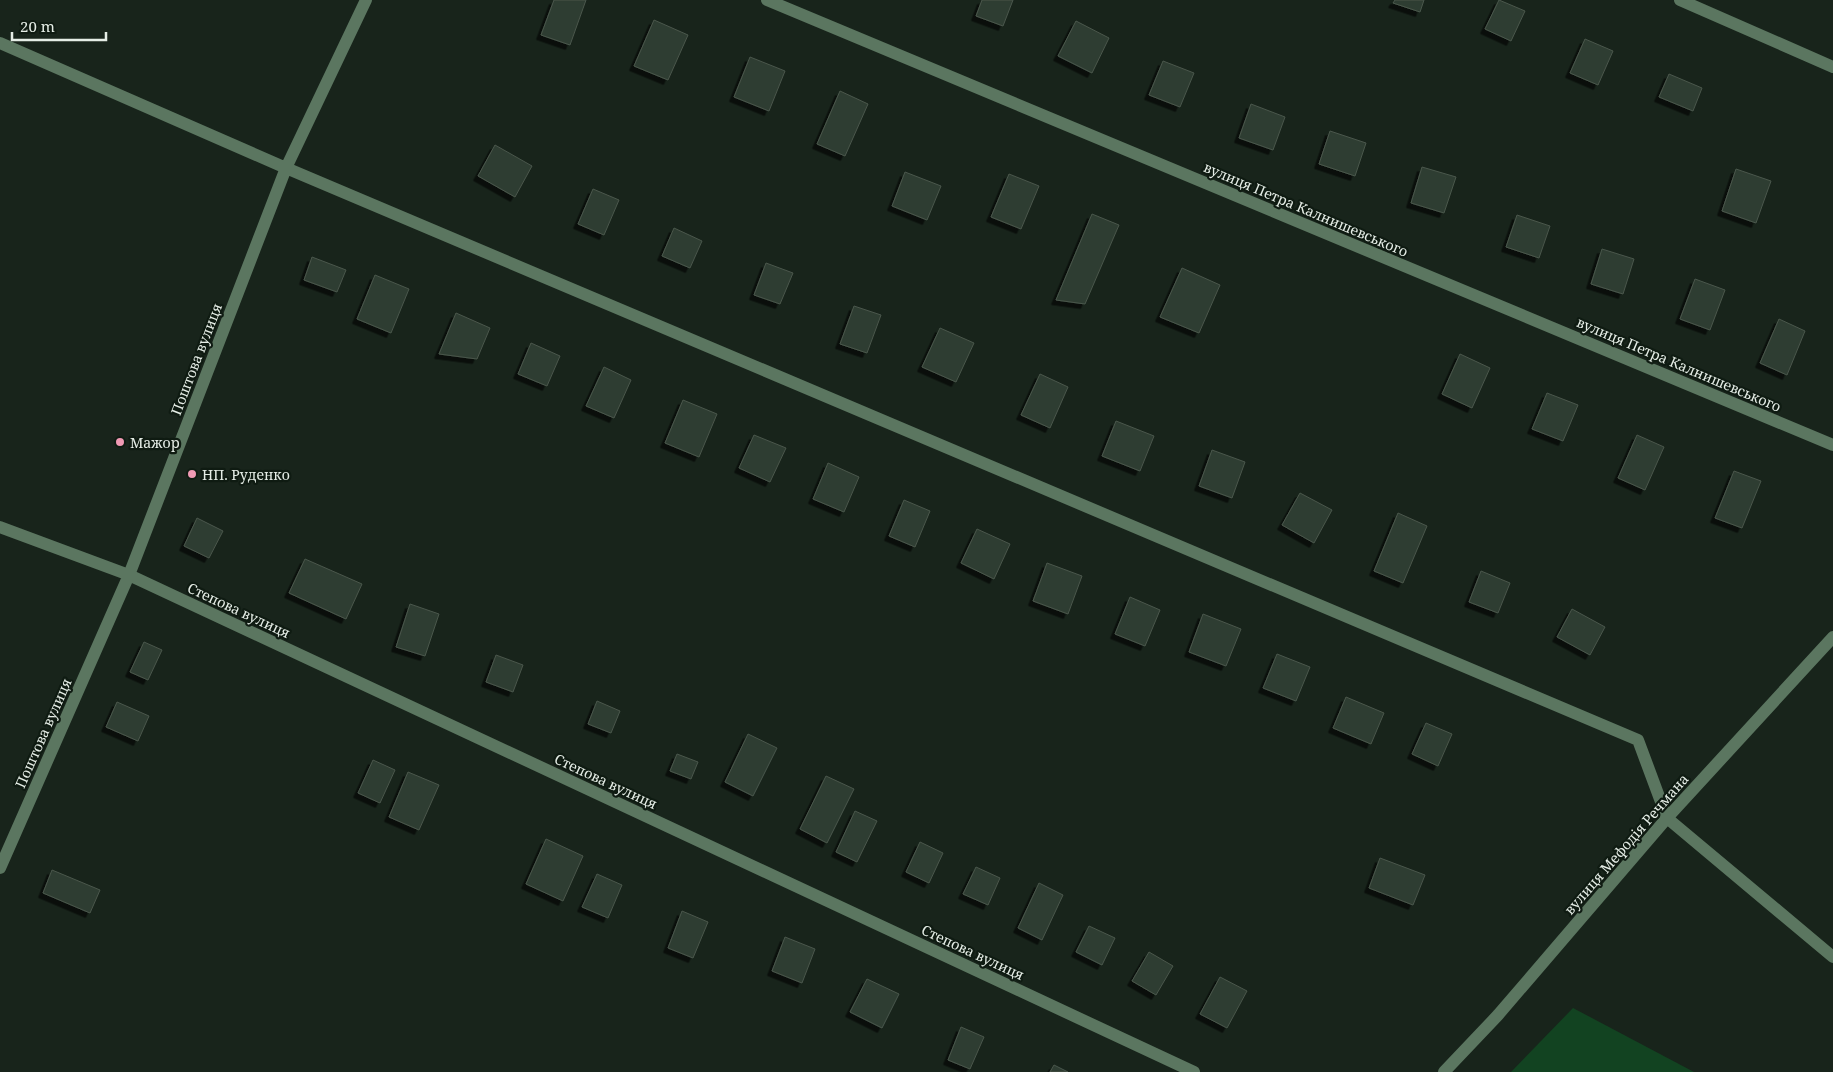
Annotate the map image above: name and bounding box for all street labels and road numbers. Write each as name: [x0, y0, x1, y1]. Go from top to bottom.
street label: вулиця Петра Калнишевського: [1201, 157, 1411, 261]
street label: Поштова вулиця: [166, 300, 226, 418]
street label: вулиця Петра Калнишевського: [1574, 312, 1784, 416]
street label: Степова вулиця: [185, 578, 293, 642]
street label: Поштова вулиця: [10, 675, 76, 791]
street label: Степова вулиця: [552, 749, 660, 813]
street label: вулиця Мефодія Речмана: [1560, 770, 1692, 918]
street label: Степова вулиця: [919, 920, 1027, 984]

